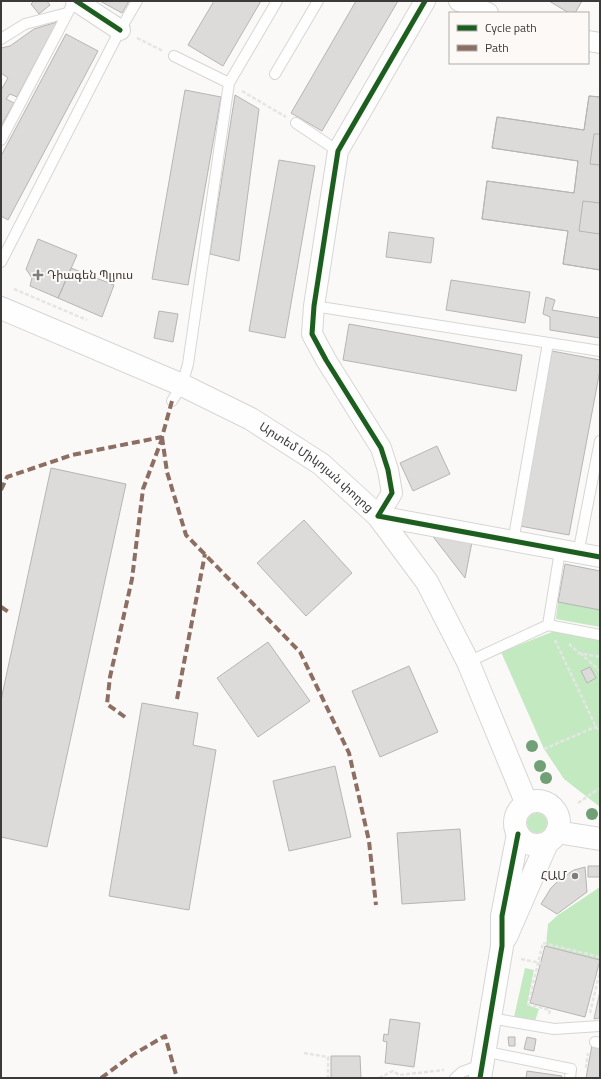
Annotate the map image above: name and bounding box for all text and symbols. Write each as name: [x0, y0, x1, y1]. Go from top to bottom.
legend: [449, 12, 589, 64]
text: Cycle path: [485, 18, 537, 37]
text: Path: [485, 38, 509, 57]
place label: Դիագեն Պլյուս: [47, 265, 133, 284]
marker: Դիագեն Պլյուս: [32, 269, 44, 281]
street label: Արտեմ Միկոյան փողոց: [256, 417, 378, 517]
place label: ՀԱՄ: [541, 866, 567, 885]
marker: ՀԱՄ: [570, 871, 580, 881]

